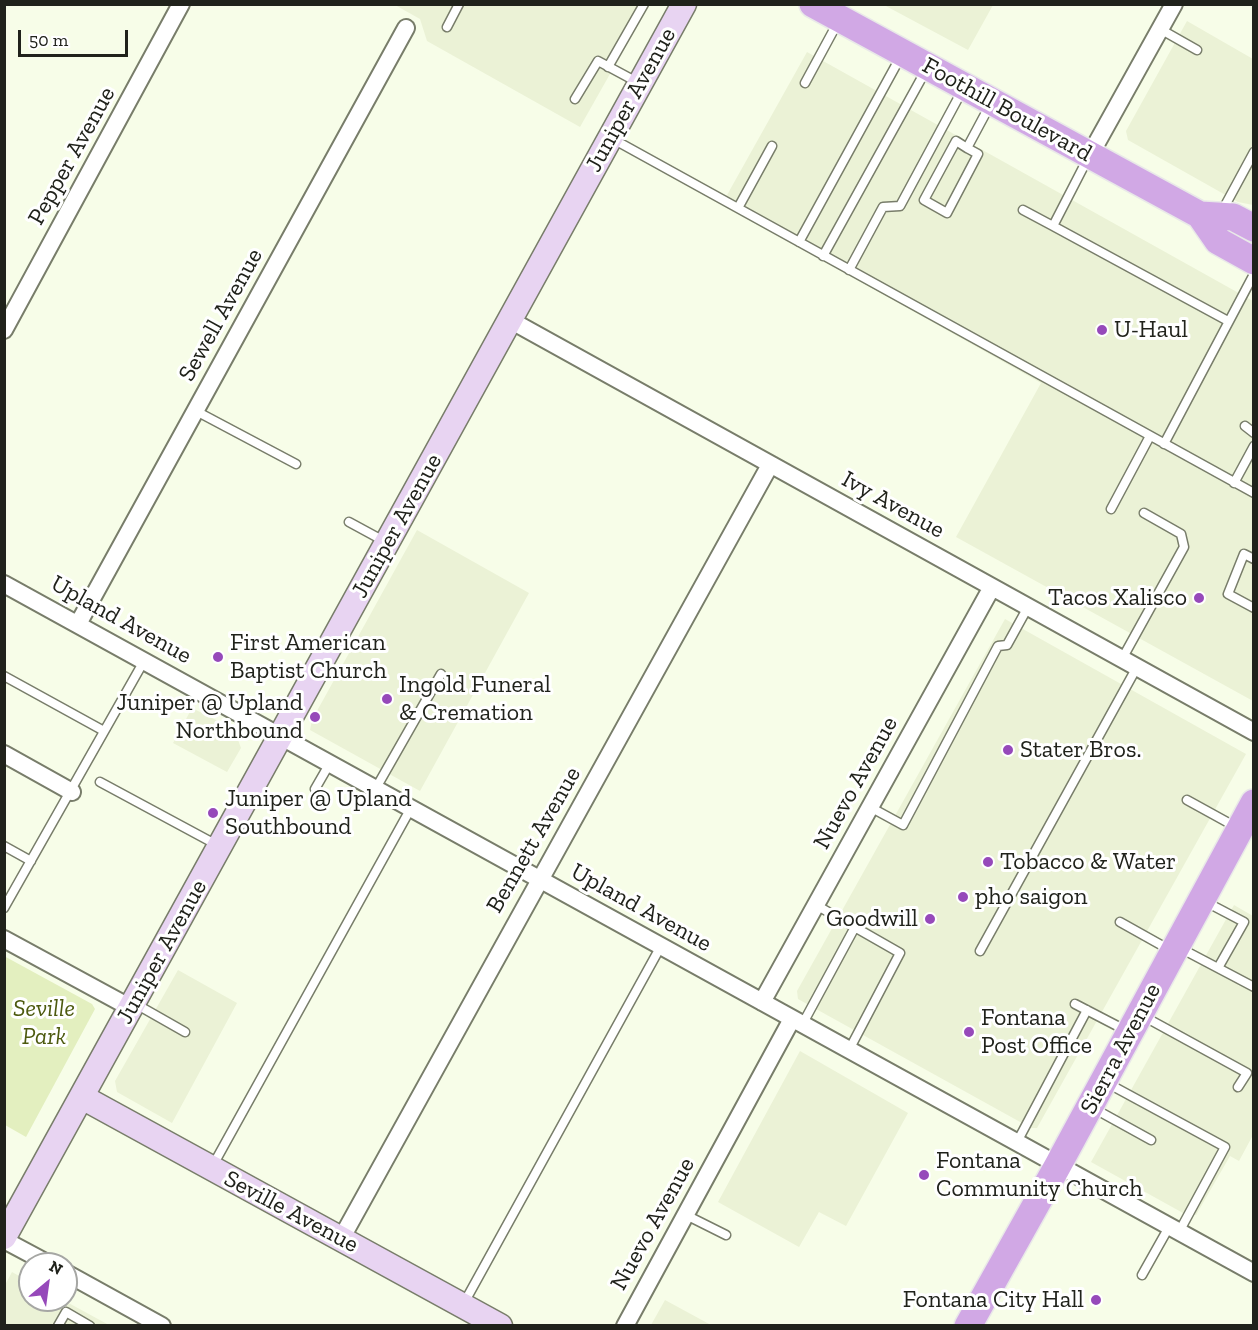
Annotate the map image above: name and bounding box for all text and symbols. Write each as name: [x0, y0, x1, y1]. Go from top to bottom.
scale bar: [21, 18, 130, 56]
street label: Juniper Avenue: [580, 23, 682, 177]
text: 50 m: [29, 29, 68, 51]
street label: Foothill Boulevard: [917, 51, 1097, 169]
street label: Pepper Avenue: [22, 82, 122, 230]
street label: Sewell Avenue: [173, 244, 269, 386]
place label: U-Haul: [1114, 316, 1188, 344]
marker: U-Haul: [1095, 323, 1109, 337]
street label: Juniper Avenue: [346, 449, 448, 603]
street label: Ivy Avenue: [837, 465, 949, 545]
street label: Upland Avenue: [46, 569, 196, 671]
place label: Tacos Xalisco: [1048, 584, 1187, 612]
marker: Tacos Xalisco: [1192, 591, 1206, 605]
place label: First American Baptist Church: [230, 629, 387, 685]
marker: First American Baptist Church: [211, 650, 225, 664]
place label: Ingold Funeral & Cremation: [399, 671, 551, 727]
place label: Juniper @ Upland Northbound: [116, 689, 303, 745]
marker: Ingold Funeral & Cremation: [380, 692, 394, 706]
marker: Juniper @ Upland Northbound: [308, 710, 322, 724]
street label: Nuevo Avenue: [808, 712, 904, 854]
place label: Stater Bros.: [1020, 736, 1141, 764]
marker: Stater Bros.: [1001, 743, 1015, 757]
street label: Bennett Avenue: [481, 762, 587, 918]
place label: Juniper @ Upland Southbound: [225, 785, 412, 841]
marker: Juniper @ Upland Southbound: [206, 806, 220, 820]
place label: Tobacco & Water: [1000, 848, 1176, 876]
marker: Tobacco & Water: [981, 855, 995, 869]
street label: Upland Avenue: [566, 857, 716, 959]
street label: Juniper Avenue: [111, 875, 213, 1029]
place label: pho saigon: [975, 883, 1087, 911]
marker: pho saigon: [956, 890, 970, 904]
place label: Goodwill: [826, 905, 918, 933]
marker: Goodwill: [923, 912, 937, 926]
street label: Sierra Avenue: [1074, 979, 1168, 1119]
park label: Seville Park: [13, 995, 75, 1051]
place label: Fontana Post Office: [981, 1004, 1092, 1060]
marker: Fontana Post Office: [962, 1025, 976, 1039]
place label: Fontana Community Church: [936, 1147, 1143, 1203]
street label: Nuevo Avenue: [605, 1153, 701, 1295]
street label: Seville Avenue: [219, 1165, 363, 1259]
marker: Fontana Community Church: [917, 1168, 931, 1182]
north arrow: [18, 1252, 78, 1312]
text: N: [46, 1256, 66, 1279]
place label: Fontana City Hall: [903, 1286, 1084, 1314]
marker: Fontana City Hall: [1089, 1293, 1103, 1307]

